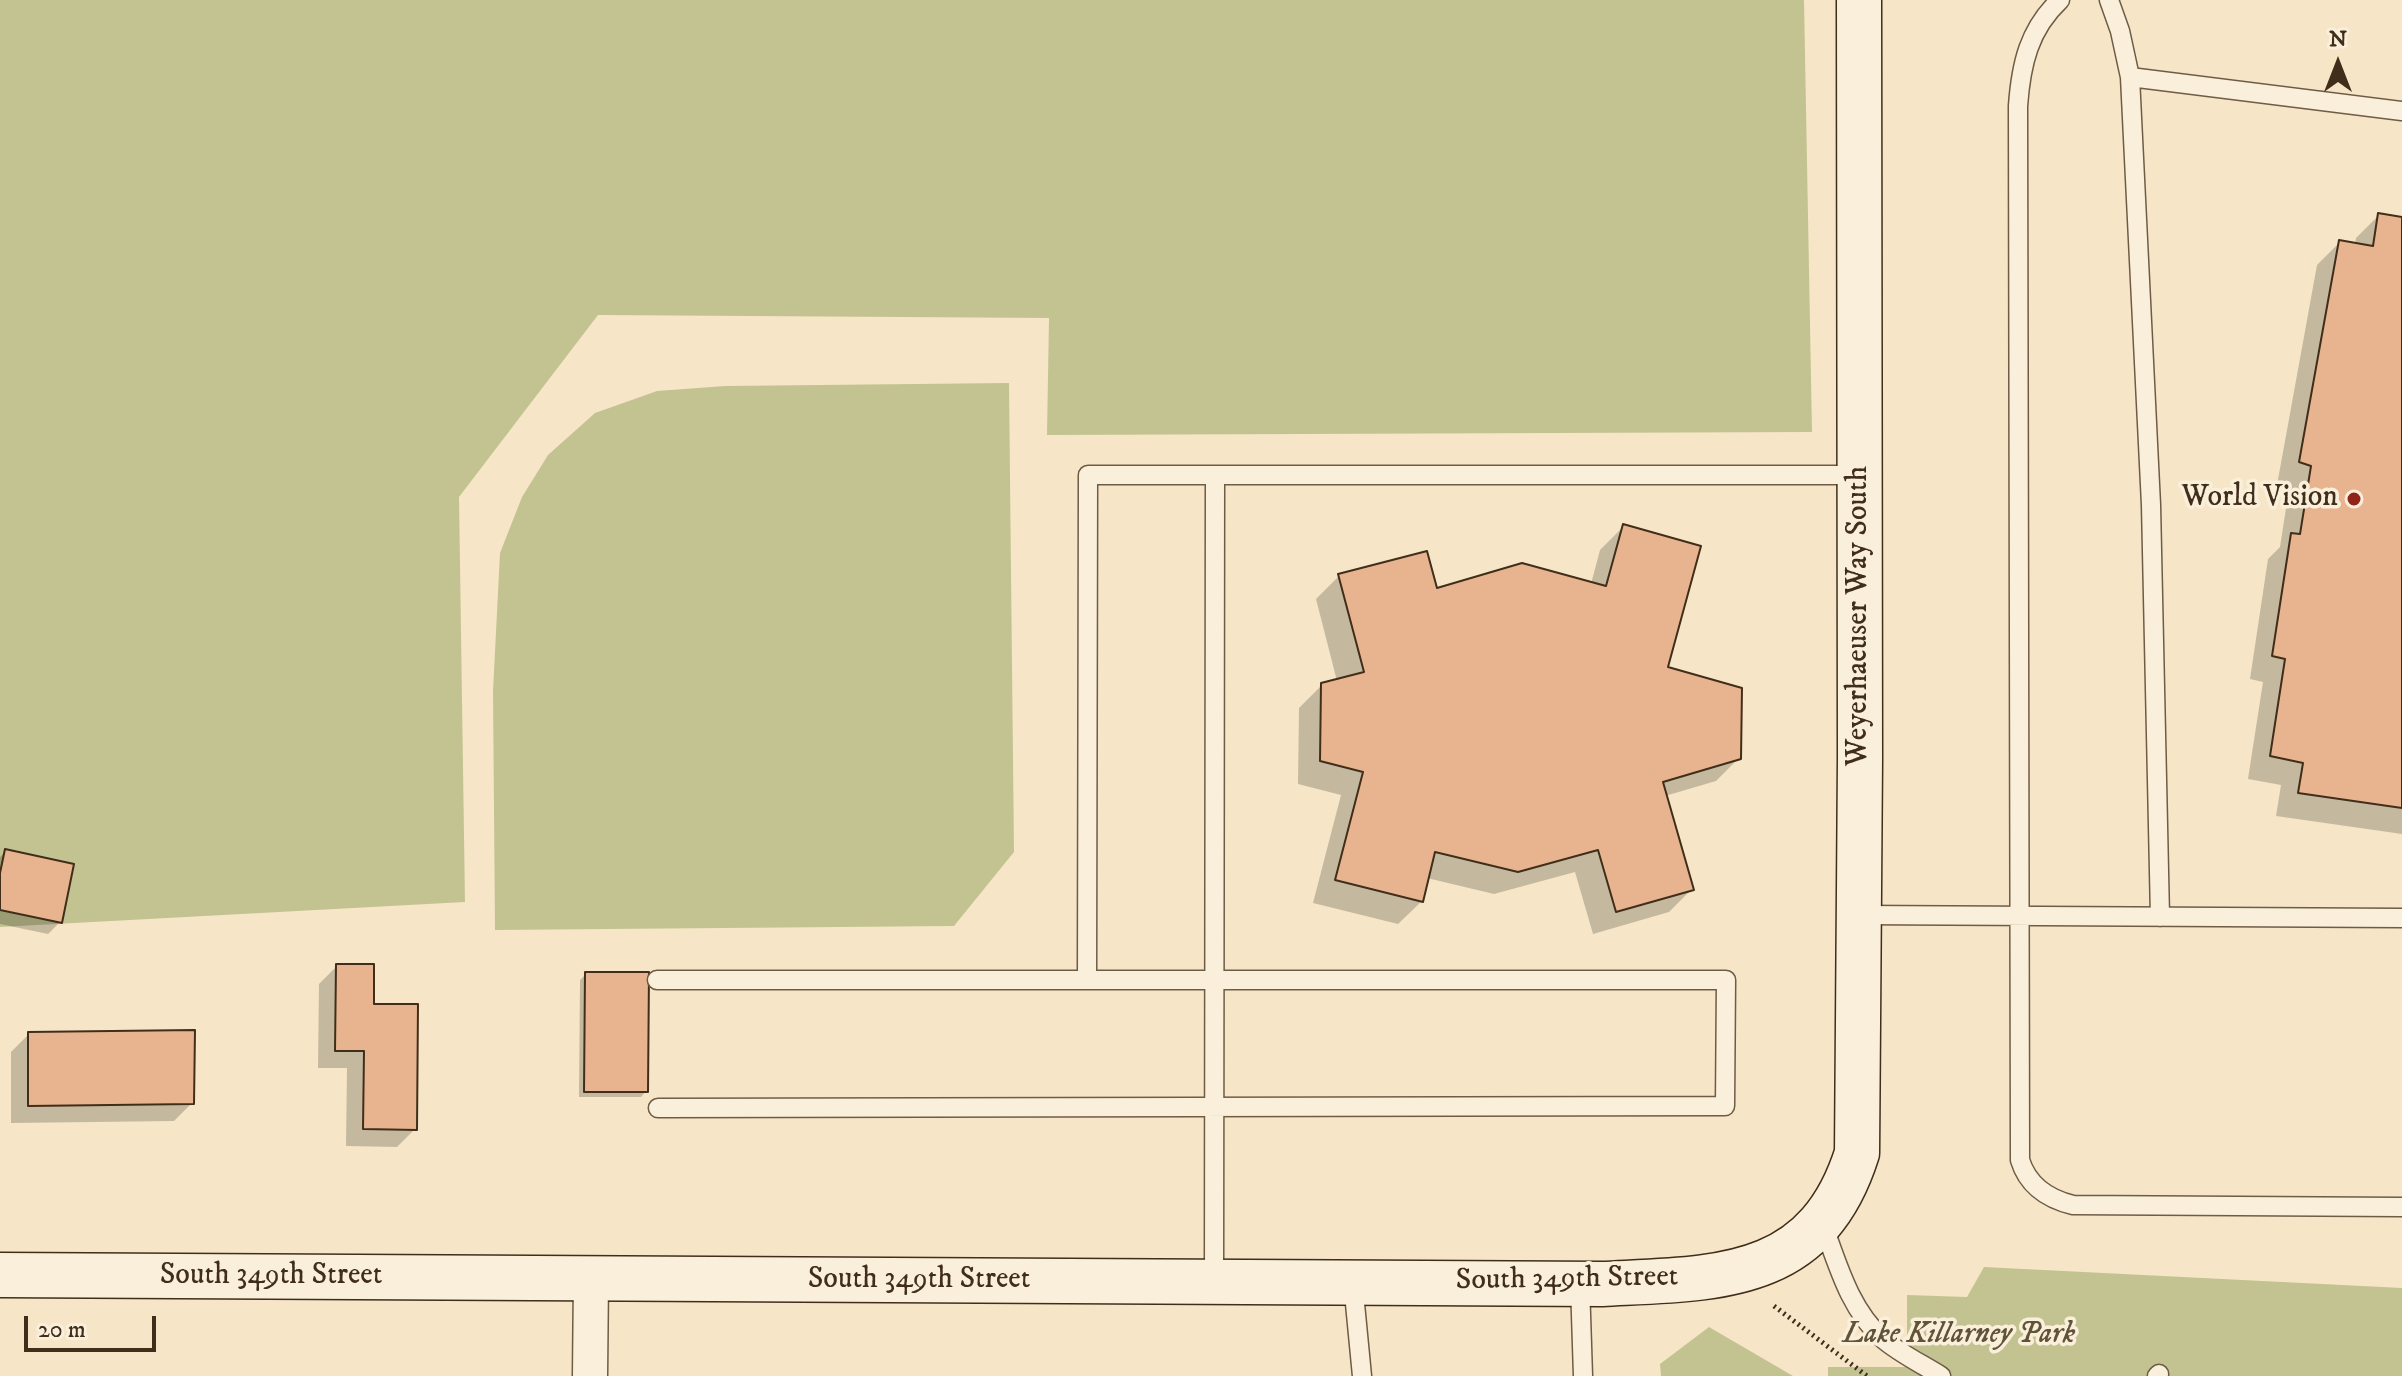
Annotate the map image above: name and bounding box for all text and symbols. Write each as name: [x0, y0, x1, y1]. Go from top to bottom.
north arrow: [2298, 24, 2378, 104]
text: N: [2329, 26, 2347, 53]
street label: Weyerhaeuser Way South: [1842, 466, 1878, 766]
place label: World Vision: [2182, 481, 2338, 517]
marker: World Vision: [2345, 490, 2363, 508]
street label: South 349th Street: [160, 1259, 382, 1295]
street label: South 349th Street: [1455, 1260, 1679, 1300]
street label: South 349th Street: [808, 1263, 1030, 1299]
scale bar: [28, 1300, 160, 1350]
text: 20 m: [38, 1315, 86, 1345]
park label: Lake Killarney Park: [1843, 1318, 2075, 1354]

